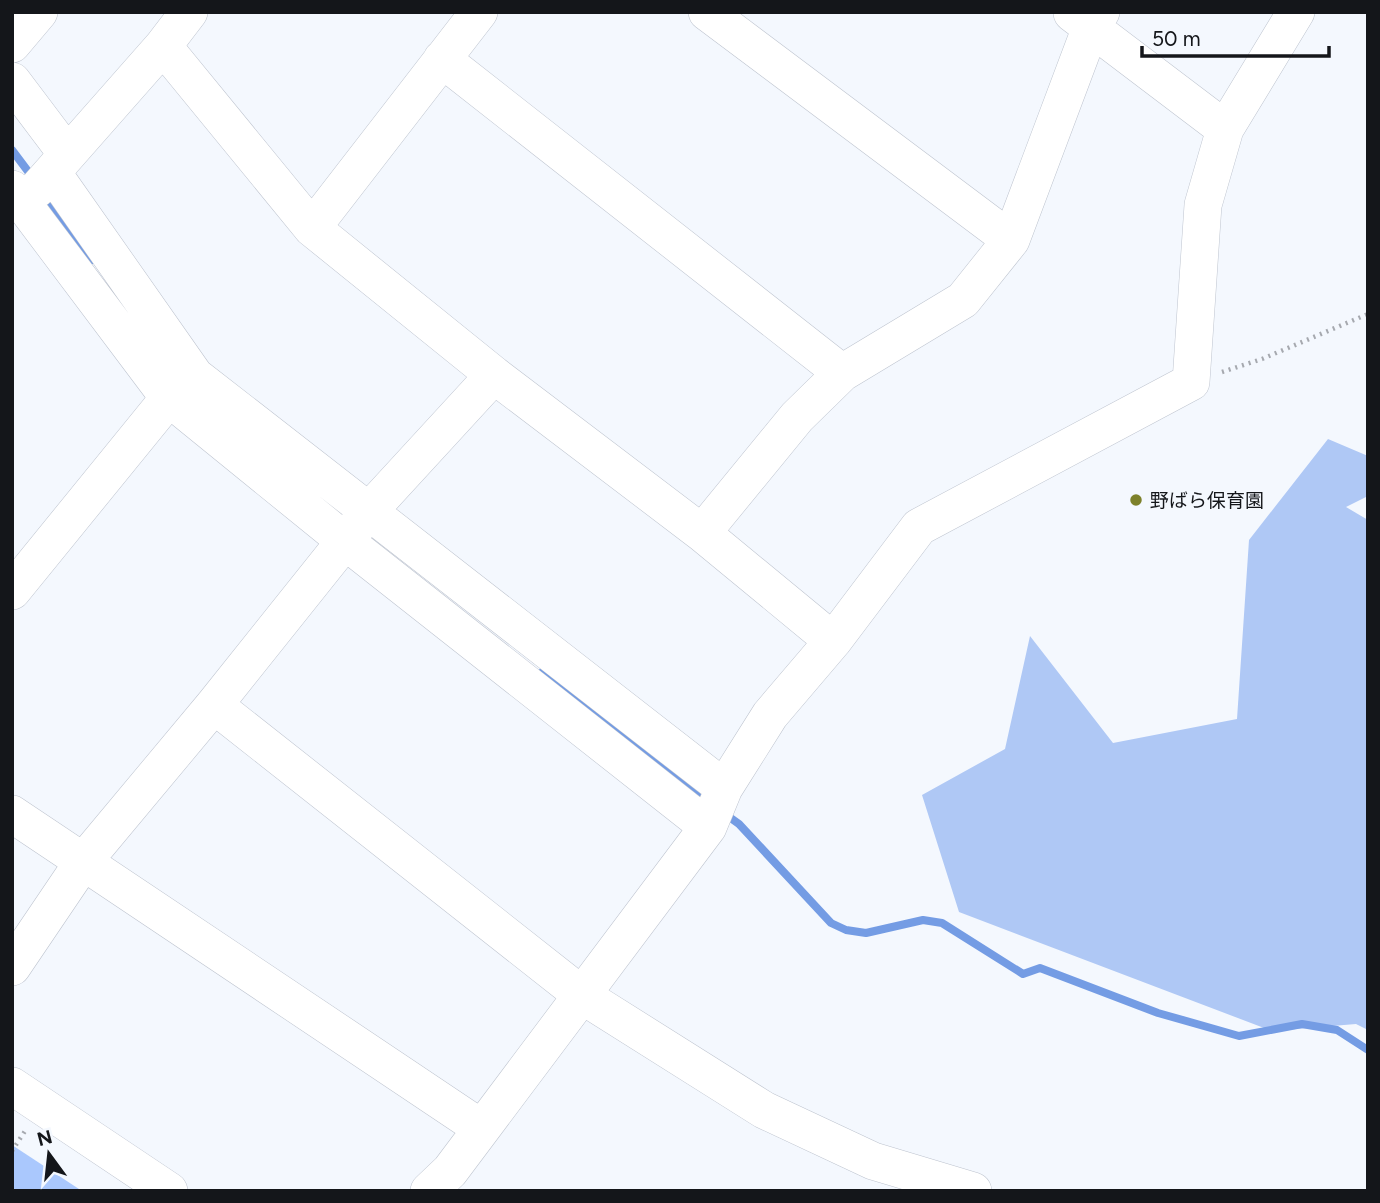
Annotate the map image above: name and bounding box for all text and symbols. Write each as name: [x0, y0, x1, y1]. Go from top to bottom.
scale bar: [1142, 14, 1329, 58]
text: 50 m: [1152, 26, 1201, 51]
place label: 野ばら保育園: [1150, 489, 1264, 512]
marker: 野ばら保育園: [1128, 492, 1144, 508]
north arrow: [14, 1119, 84, 1189]
text: N: [35, 1125, 55, 1151]

